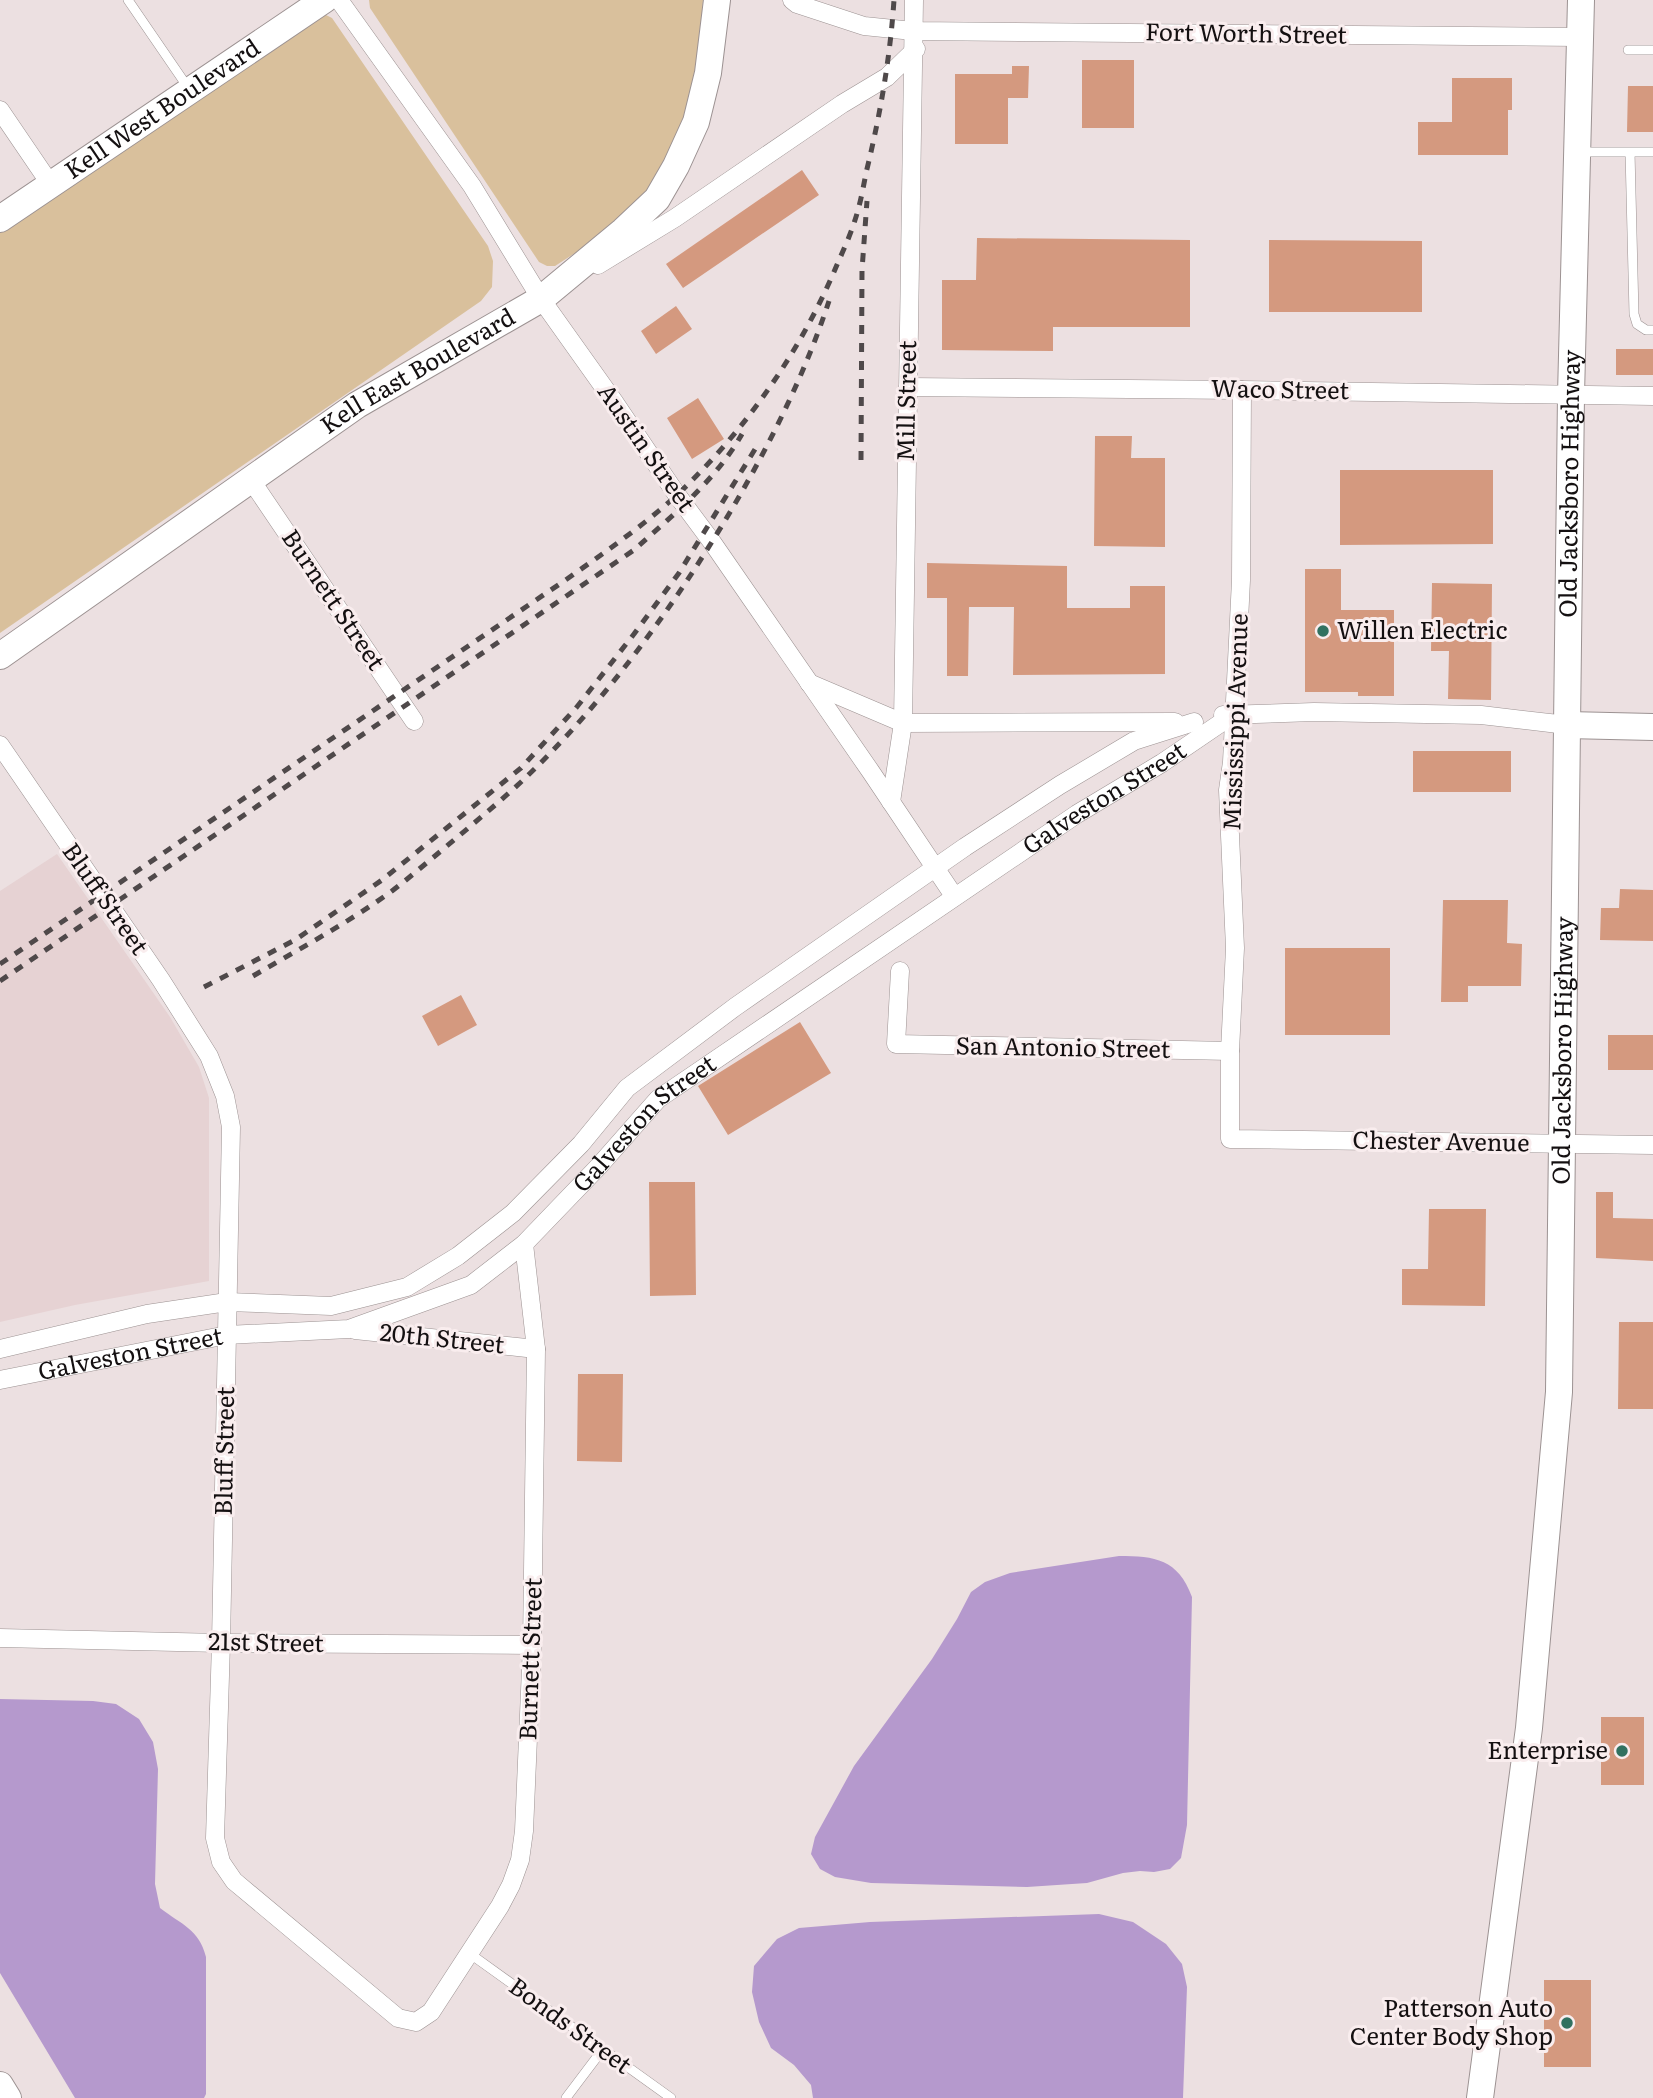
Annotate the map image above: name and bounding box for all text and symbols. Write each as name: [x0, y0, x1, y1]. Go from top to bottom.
street label: Fort Worth Street: [1145, 12, 1348, 51]
street label: Kell West Boulevard: [56, 28, 266, 186]
street label: Kell East Boulevard: [312, 298, 521, 441]
street label: Mill Street: [886, 340, 923, 462]
street label: Old Jacksboro Highway: [1548, 349, 1587, 618]
street label: Waco Street: [1211, 369, 1350, 406]
street label: Austin Street: [591, 375, 705, 518]
street label: Burnett Street: [275, 521, 395, 676]
place label: Willen Electric: [1337, 611, 1507, 646]
street label: Mississippi Avenue: [1212, 613, 1255, 831]
marker: Willen Electric: [1315, 623, 1331, 639]
street label: Galveston Street: [1014, 732, 1192, 861]
street label: Bluff Street: [56, 835, 159, 961]
street label: Old Jacksboro Highway: [1541, 916, 1580, 1185]
street label: San Antonio Street: [955, 1026, 1171, 1065]
street label: Galveston Street: [563, 1045, 722, 1199]
street label: Chester Avenue: [1352, 1120, 1530, 1159]
street label: 20th Street: [378, 1313, 507, 1360]
street label: Galveston Street: [35, 1316, 226, 1387]
street label: Bluff Street: [204, 1386, 241, 1516]
street label: Burnett Street: [508, 1576, 549, 1741]
street label: 21st Street: [208, 1622, 324, 1659]
place label: Enterprise: [1487, 1731, 1608, 1766]
marker: Enterprise: [1614, 1743, 1630, 1759]
street label: Bonds Street: [503, 1967, 640, 2081]
place label: Patterson Auto Center Body Shop: [1350, 1989, 1553, 2052]
marker: Patterson Auto Center Body Shop: [1559, 2015, 1575, 2031]

